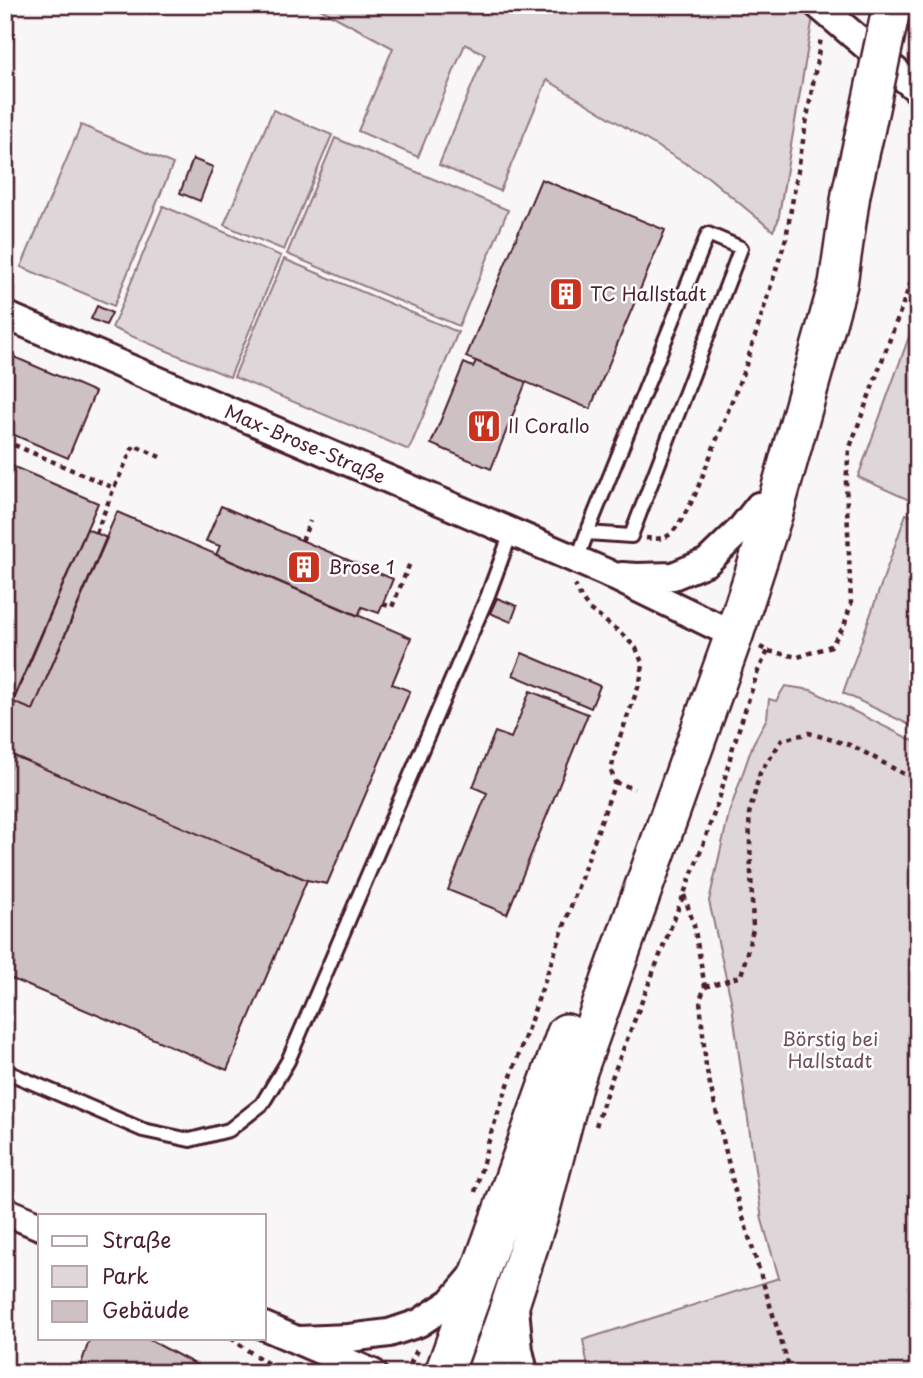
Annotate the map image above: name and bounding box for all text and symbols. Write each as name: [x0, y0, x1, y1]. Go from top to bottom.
building icon: TC Hallstadt: [547, 275, 585, 313]
place label: TC Hallstadt: [590, 279, 707, 307]
street label: Max-Brose-Straße: [221, 397, 390, 490]
restaurant icon: Il Corallo: [465, 407, 503, 445]
place label: Il Corallo: [508, 411, 590, 439]
building icon: Brose 1: [285, 548, 323, 586]
place label: Brose 1: [328, 552, 394, 580]
park label: Börstig bei Hallstadt: [782, 1024, 878, 1074]
legend: [38, 1214, 266, 1340]
text: Straße: [102, 1223, 171, 1255]
text: Park: [102, 1259, 149, 1291]
text: Gebäude: [102, 1293, 189, 1325]

